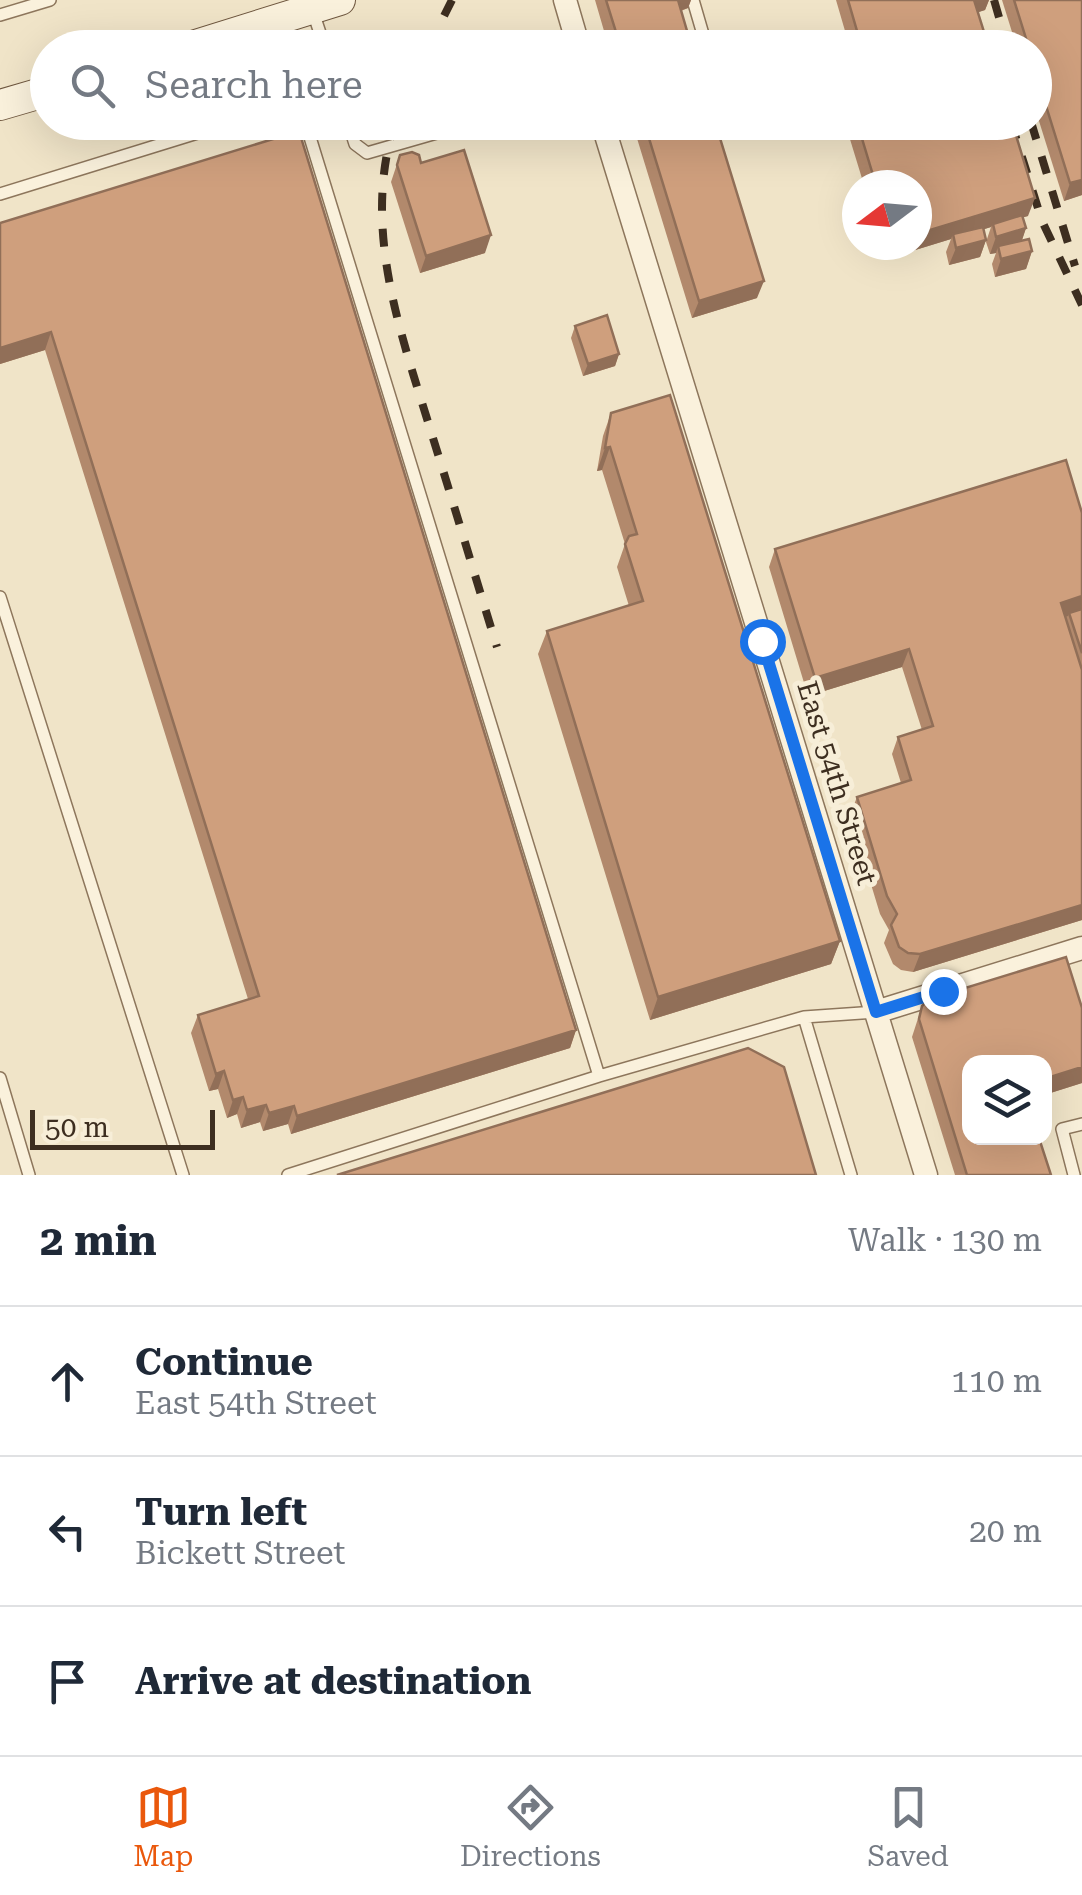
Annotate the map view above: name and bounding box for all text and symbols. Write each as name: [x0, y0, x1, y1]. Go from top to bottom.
search box: [30, 30, 1052, 140]
icon: search: [65, 58, 120, 113]
text: Search here: [145, 63, 363, 107]
north arrow: [842, 170, 932, 260]
route start: [740, 619, 786, 665]
street label: East 54th Street: [790, 677, 884, 889]
route end: [921, 969, 967, 1015]
map controls: [962, 1055, 1052, 1145]
button: layers: [962, 1055, 1052, 1145]
scale bar: [30, 1105, 215, 1150]
text: 50 m: [45, 1111, 109, 1144]
text: 2 min: [40, 1216, 157, 1265]
text: Walk · 130 m: [848, 1221, 1042, 1259]
text: Continue: [135, 1340, 313, 1384]
icon: ahead: [40, 1354, 95, 1409]
text: 110 m: [951, 1362, 1042, 1400]
text: East 54th Street: [135, 1384, 377, 1422]
text: Turn left: [135, 1490, 307, 1534]
icon: left: [40, 1504, 95, 1559]
text: 20 m: [969, 1512, 1042, 1550]
text: Bickett Street: [135, 1534, 345, 1572]
icon: arrive: [40, 1654, 95, 1709]
text: Arrive at destination: [135, 1659, 531, 1703]
tab: Map: [133, 1780, 193, 1873]
tab: Directions: [460, 1780, 601, 1873]
tab: Saved: [867, 1780, 949, 1873]

